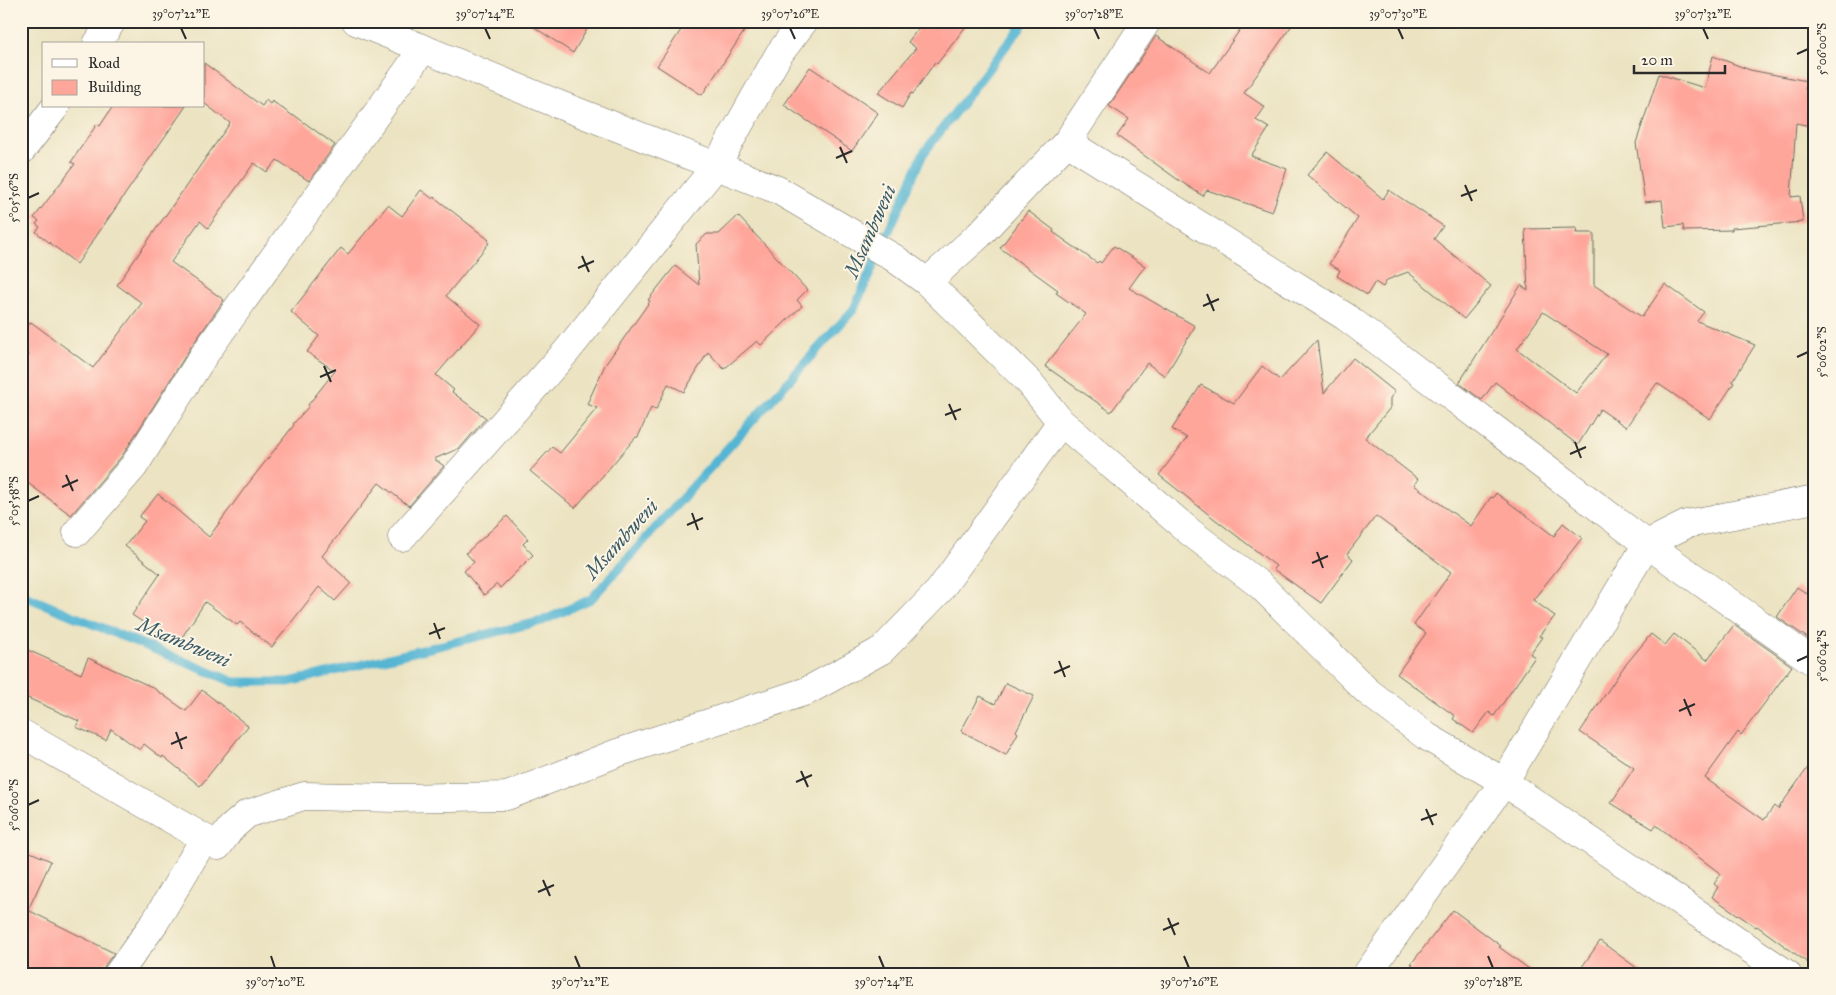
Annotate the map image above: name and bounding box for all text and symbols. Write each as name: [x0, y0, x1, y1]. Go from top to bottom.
text: 39°07'22"E: [152, 7, 210, 21]
text: 39°07'24"E: [456, 7, 515, 21]
text: 39°07'26"E: [761, 7, 820, 21]
text: 39°07'28"E: [1065, 7, 1124, 21]
text: 39°07'30"E: [1369, 7, 1427, 21]
text: 39°07'32"E: [1675, 7, 1732, 21]
text: 5°06'00"S: [1815, 23, 1829, 75]
legend: [42, 42, 205, 108]
scale bar: [1634, 42, 1725, 74]
text: 20 m: [1641, 51, 1673, 69]
text: Road: [88, 54, 120, 72]
text: Building: [88, 78, 142, 96]
text: 5°05'56"S: [7, 173, 21, 223]
water label: Msambweni: [838, 181, 901, 283]
text: 5°06'02"S: [1815, 326, 1829, 378]
text: 5°05'58"S: [7, 476, 21, 526]
water label: Msambweni: [578, 494, 663, 585]
water label: Msambweni: [132, 611, 234, 672]
text: 5°06'04"S: [1815, 630, 1829, 682]
text: 5°06'00"S: [7, 779, 21, 831]
text: 39°07'20"E: [245, 975, 305, 989]
text: 39°07'22"E: [551, 975, 609, 989]
text: 39°07'24"E: [855, 975, 914, 989]
text: 39°07'26"E: [1160, 975, 1219, 989]
text: 39°07'28"E: [1464, 975, 1523, 989]

